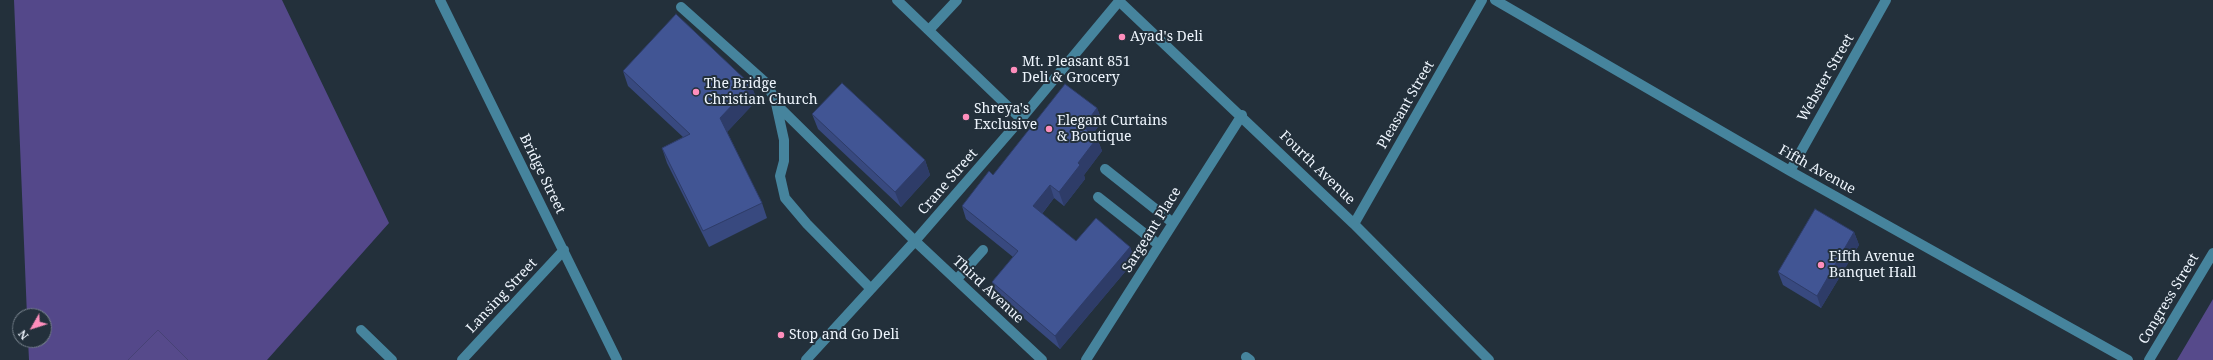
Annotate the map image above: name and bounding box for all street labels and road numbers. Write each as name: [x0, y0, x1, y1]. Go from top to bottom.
street label: Webster Street: [1794, 31, 1858, 125]
street label: Pleasant Street: [1374, 58, 1438, 152]
street label: Fourth Avenue: [1276, 128, 1358, 208]
street label: Bridge Street: [515, 131, 569, 217]
street label: Fifth Avenue: [1776, 142, 1858, 198]
street label: Crane Street: [915, 146, 981, 218]
street label: Sargeant Place: [1119, 184, 1185, 276]
street label: Congress Street: [2135, 251, 2203, 347]
street label: Third Avenue: [949, 253, 1027, 327]
street label: Lansing Street: [463, 255, 541, 337]

